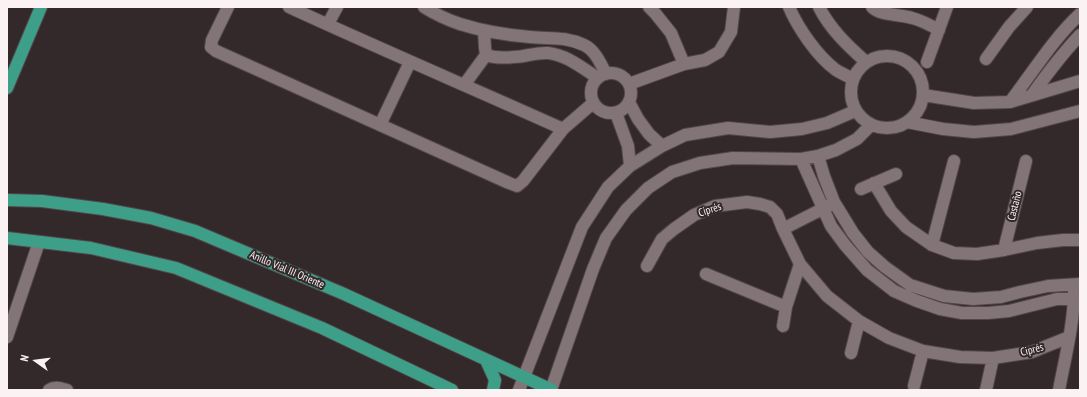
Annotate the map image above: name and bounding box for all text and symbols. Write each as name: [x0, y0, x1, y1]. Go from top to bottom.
street label: Castaño: [1005, 190, 1025, 222]
street label: Ciprés: [697, 200, 723, 220]
street label: Anillo Vial III Oriente: [248, 248, 326, 292]
north arrow: [16, 341, 56, 381]
street label: Ciprés: [1019, 341, 1045, 359]
text: N: [17, 354, 32, 363]

